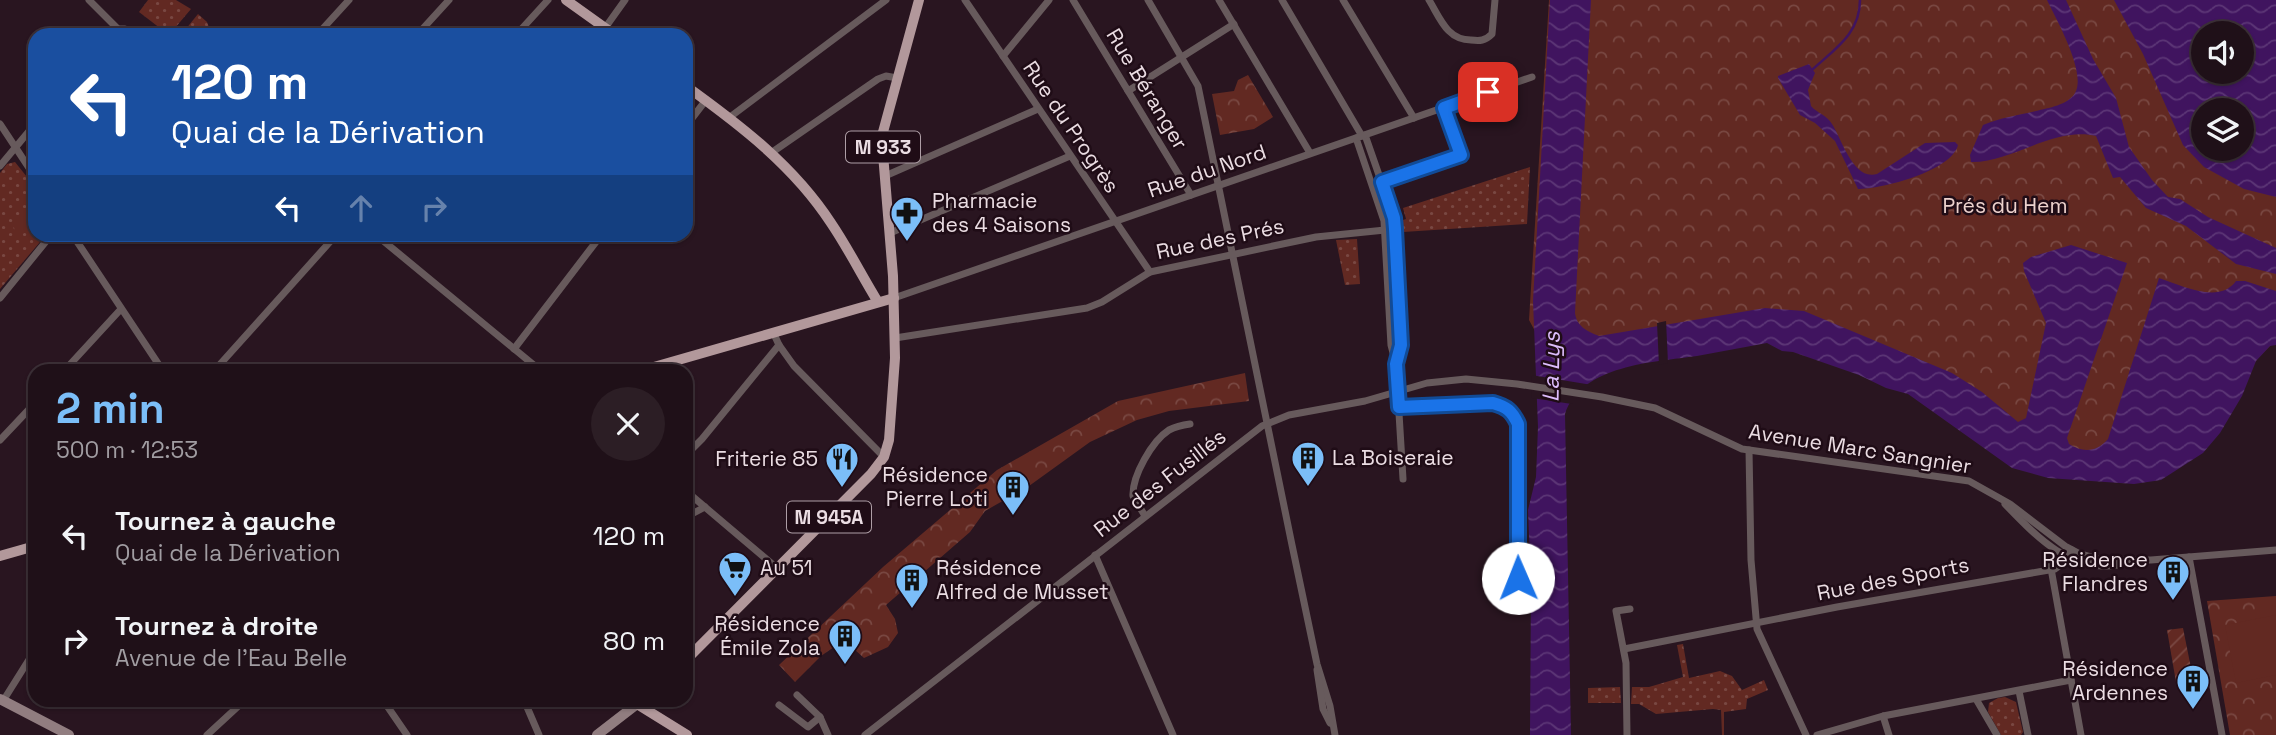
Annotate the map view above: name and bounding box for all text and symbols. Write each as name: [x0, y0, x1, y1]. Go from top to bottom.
map controls: [2191, 21, 2254, 161]
button: sound: [2191, 21, 2254, 84]
street label: Rue Béranger: [1101, 23, 1194, 154]
text: 120 m: [171, 51, 308, 113]
icon: left: [56, 56, 147, 147]
street label: Rue du Progrès: [1017, 56, 1125, 198]
pin: [1458, 62, 1518, 122]
icon: arrive: [1469, 73, 1507, 111]
button: layers: [2191, 98, 2254, 161]
text: Quai de la Dérivation: [171, 112, 485, 152]
road number: M 933: [846, 132, 920, 162]
street label: Rue du Nord: [1144, 138, 1270, 203]
place label: Pharmacie des 4 Saisons: [932, 187, 1071, 238]
icon: left: [269, 189, 307, 227]
icon: ahead: [342, 189, 380, 227]
icon: right: [415, 189, 453, 227]
park label: Prés du Hem: [1942, 192, 2068, 219]
pharmacy icon: Pharmacie des 4 Saisons: [888, 194, 926, 243]
street label: Rue des Prés: [1154, 212, 1286, 265]
water label: La Lys: [1535, 331, 1567, 402]
text: 2 min: [56, 382, 165, 435]
button: close: [591, 387, 665, 461]
street label: Avenue Marc Sangnier: [1747, 418, 1973, 479]
street label: Rue des Fusillés: [1088, 423, 1231, 543]
text: 500 m · 12:53: [56, 435, 198, 465]
building icon: La Boiseraie: [1289, 439, 1327, 488]
restaurant icon: Friterie 85: [823, 440, 861, 489]
place label: La Boiseraie: [1332, 444, 1454, 471]
place label: Friterie 85: [715, 445, 818, 472]
place label: Résidence Pierre Loti: [882, 461, 988, 512]
building icon: Résidence Pierre Loti: [994, 468, 1032, 517]
road number: M 945A: [787, 502, 871, 532]
text: Tournez à gauche: [115, 504, 336, 538]
icon: left: [56, 517, 94, 555]
text: 120 m: [593, 519, 665, 553]
text: Quai de la Dérivation: [115, 538, 341, 568]
position arrow: [1481, 541, 1555, 615]
place label: Résidence Flandres: [2042, 546, 2148, 597]
supermarket icon: Au 51: [716, 549, 754, 598]
street label: Rue des Sports: [1815, 551, 1971, 606]
building icon: Résidence Flandres: [2154, 553, 2192, 602]
place label: Au 51: [760, 554, 813, 581]
place label: Résidence Alfred de Musset: [936, 554, 1109, 605]
building icon: Résidence Alfred de Musset: [893, 561, 931, 610]
text: Tournez à droite: [115, 609, 318, 643]
place label: Résidence Émile Zola: [714, 610, 820, 661]
building icon: Résidence Émile Zola: [826, 617, 864, 666]
icon: right: [56, 622, 94, 660]
text: 80 m: [603, 624, 665, 658]
text: Avenue de l'Eau Belle: [115, 643, 347, 673]
place label: Résidence Ardennes: [2062, 655, 2168, 706]
building icon: Résidence Ardennes: [2174, 662, 2212, 711]

